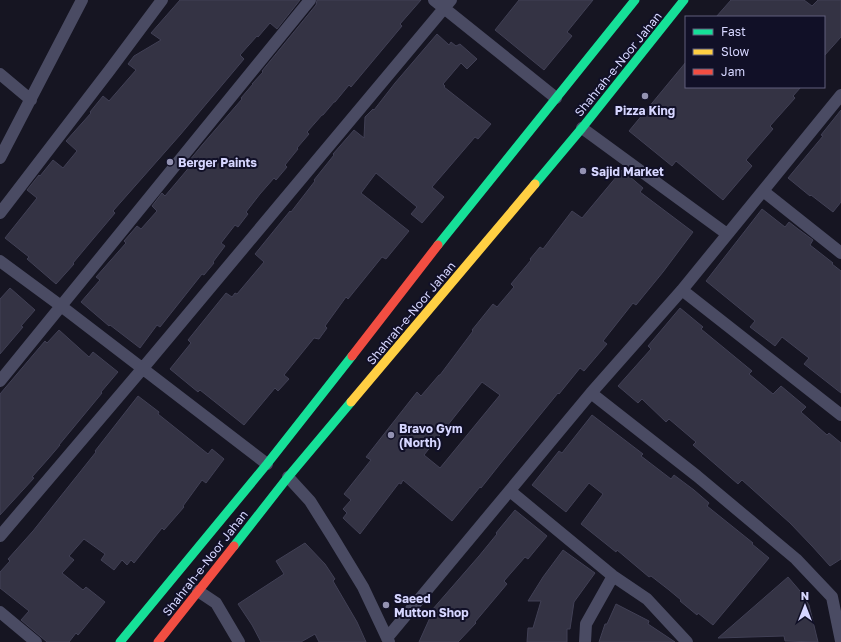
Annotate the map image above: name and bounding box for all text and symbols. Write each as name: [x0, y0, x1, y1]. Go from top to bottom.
street label: Shahrah-e-Noor Jahan: [571, 9, 665, 119]
legend: [685, 16, 825, 88]
text: Fast: [721, 24, 746, 39]
text: Slow: [721, 44, 749, 59]
text: Jam: [721, 64, 745, 79]
marker: Pizza King: [640, 91, 650, 101]
place label: Pizza King: [615, 103, 675, 118]
place label: Berger Paints: [178, 155, 257, 170]
marker: Berger Paints: [165, 157, 175, 167]
place label: Sajid Market: [591, 164, 664, 179]
marker: Sajid Market: [578, 166, 588, 176]
street label: Shahrah-e-Noor Jahan: [363, 258, 459, 368]
place label: Bravo Gym (North): [399, 421, 462, 450]
marker: Bravo Gym (North): [386, 430, 396, 440]
street label: Shahrah-e-Noor Jahan: [159, 507, 251, 619]
north arrow: [785, 586, 825, 626]
text: N: [801, 589, 809, 602]
place label: Saeed Mutton Shop: [394, 591, 469, 620]
marker: Saeed Mutton Shop: [381, 600, 391, 610]

